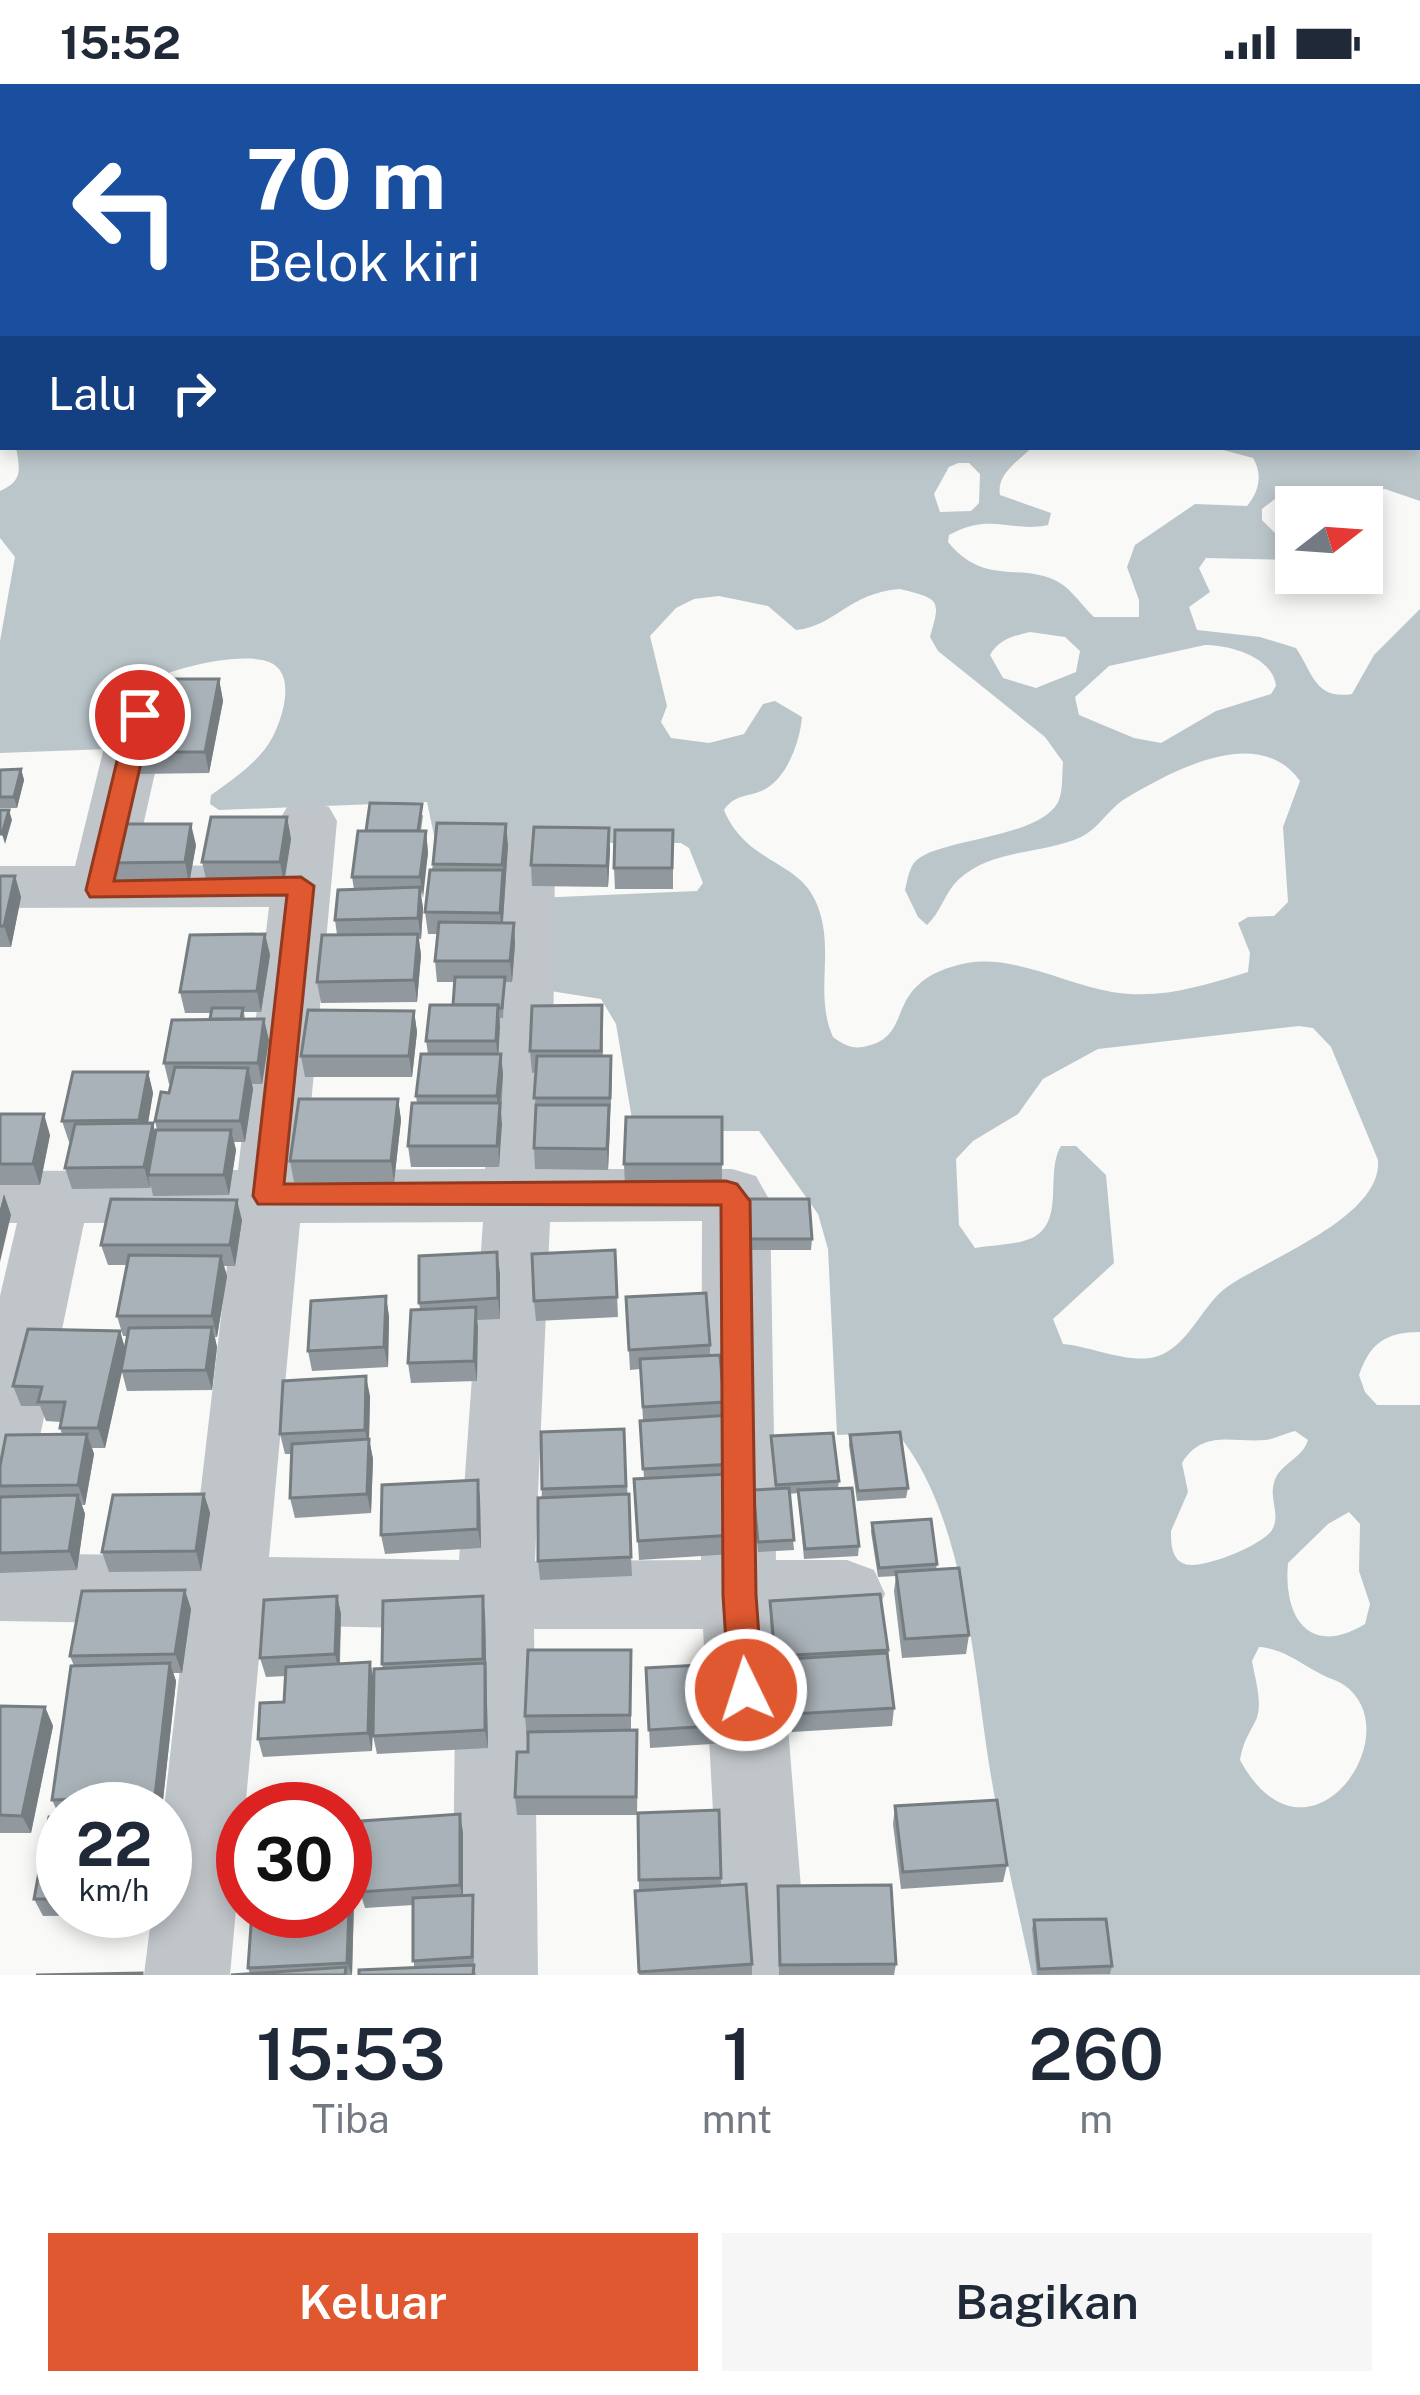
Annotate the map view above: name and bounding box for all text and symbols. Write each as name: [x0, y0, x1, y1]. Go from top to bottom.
text: 15:52: [60, 16, 181, 69]
text: 70 m: [246, 129, 446, 228]
icon: left: [48, 132, 204, 288]
text: Belok kiri: [246, 230, 481, 293]
icon: right: [161, 360, 227, 426]
text: Lalu: [48, 367, 137, 420]
north arrow: [1275, 486, 1383, 594]
map controls: [1275, 486, 1383, 594]
pin: [89, 664, 191, 766]
icon: arrive: [107, 682, 173, 748]
position arrow: [683, 1627, 809, 1753]
speed limit sign: 30: [216, 1782, 372, 1938]
text: 22: [76, 1809, 152, 1880]
text: km/h: [79, 1872, 149, 1908]
text: 15:53: [256, 2012, 446, 2096]
text: 1: [722, 2012, 752, 2096]
text: 260: [1028, 2012, 1164, 2096]
text: Tiba: [312, 2096, 390, 2142]
text: mnt: [702, 2096, 772, 2142]
text: m: [1079, 2096, 1113, 2142]
button: Keluar: [48, 2233, 698, 2371]
button: Bagikan: [722, 2233, 1372, 2371]

